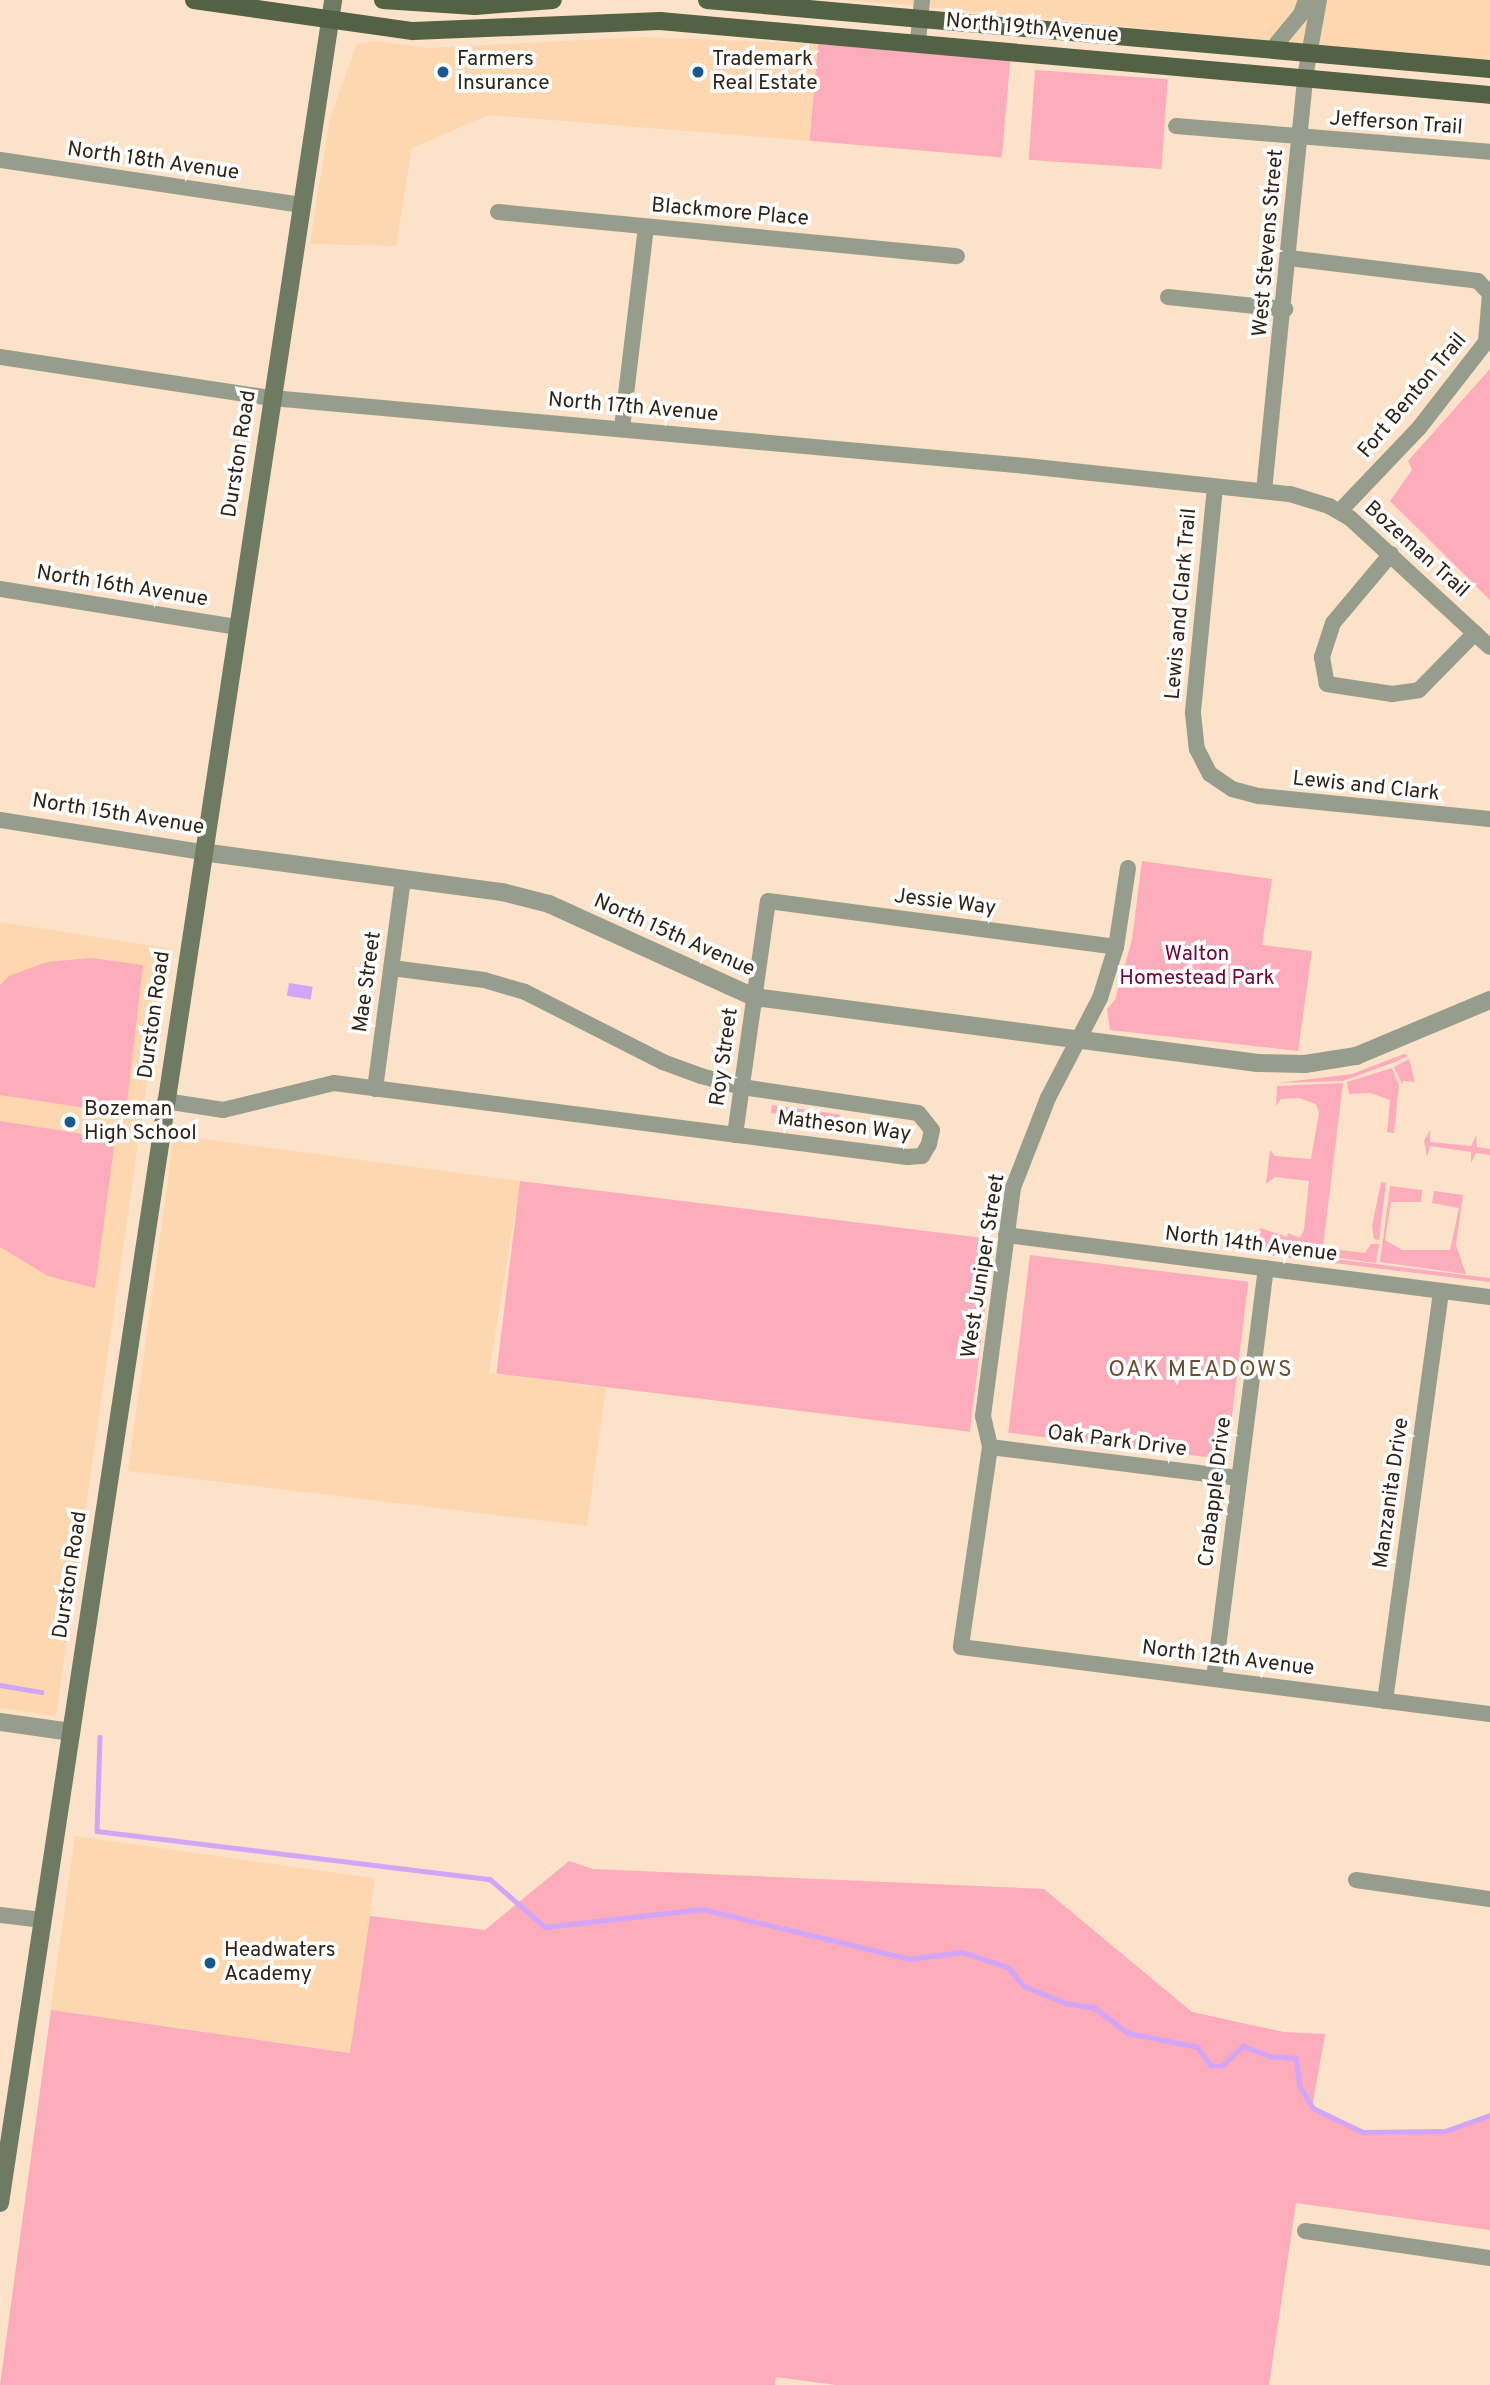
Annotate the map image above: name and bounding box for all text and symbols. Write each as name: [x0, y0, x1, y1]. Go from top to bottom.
street label: North 19th Avenue: [944, 9, 1120, 49]
place label: Farmers Insurance: [457, 47, 550, 97]
place label: Trademark Real Estate: [712, 47, 817, 97]
marker: Farmers Insurance: [435, 64, 451, 80]
marker: Trademark Real Estate: [690, 64, 706, 80]
street label: Jefferson Trail: [1328, 107, 1464, 141]
street label: North 18th Avenue: [65, 137, 241, 187]
street label: West Stevens Street: [1248, 148, 1290, 338]
street label: Blackmore Place: [650, 194, 810, 232]
street label: Fort Benton Trail: [1353, 328, 1473, 464]
street label: North 17th Avenue: [546, 388, 720, 428]
street label: Durston Road: [217, 389, 263, 519]
street label: Bozeman Trail: [1358, 496, 1474, 604]
street label: Lewis and Clark Trail: [1161, 507, 1203, 701]
street label: North 16th Avenue: [34, 561, 210, 613]
street label: Lewis and Clark: [1291, 767, 1441, 807]
street label: North 15th Avenue: [30, 789, 206, 841]
street label: Jessie Way: [892, 884, 998, 922]
street label: North 15th Avenue: [589, 889, 759, 983]
street label: Mae Street: [348, 930, 388, 1034]
park label: Walton Homestead Park: [1119, 942, 1275, 992]
street label: Durston Road: [134, 950, 176, 1080]
street label: Roy Street: [706, 1006, 744, 1108]
place label: Bozeman High School: [84, 1097, 197, 1147]
street label: Matheson Way: [775, 1106, 913, 1148]
marker: Bozeman High School: [62, 1114, 78, 1130]
street label: West Juniper Street: [957, 1172, 1011, 1360]
street label: North 14th Avenue: [1163, 1222, 1339, 1268]
district label: OAK MEADOWS: [1110, 1357, 1292, 1385]
street label: Crabapple Drive: [1194, 1416, 1238, 1568]
street label: Manzanita Drive: [1369, 1416, 1415, 1570]
street label: Oak Park Drive: [1046, 1421, 1188, 1463]
street label: Durston Road: [48, 1510, 94, 1640]
street label: North 12th Avenue: [1140, 1636, 1316, 1682]
place label: Headwaters Academy: [224, 1938, 336, 1988]
marker: Headwaters Academy: [202, 1955, 218, 1971]

